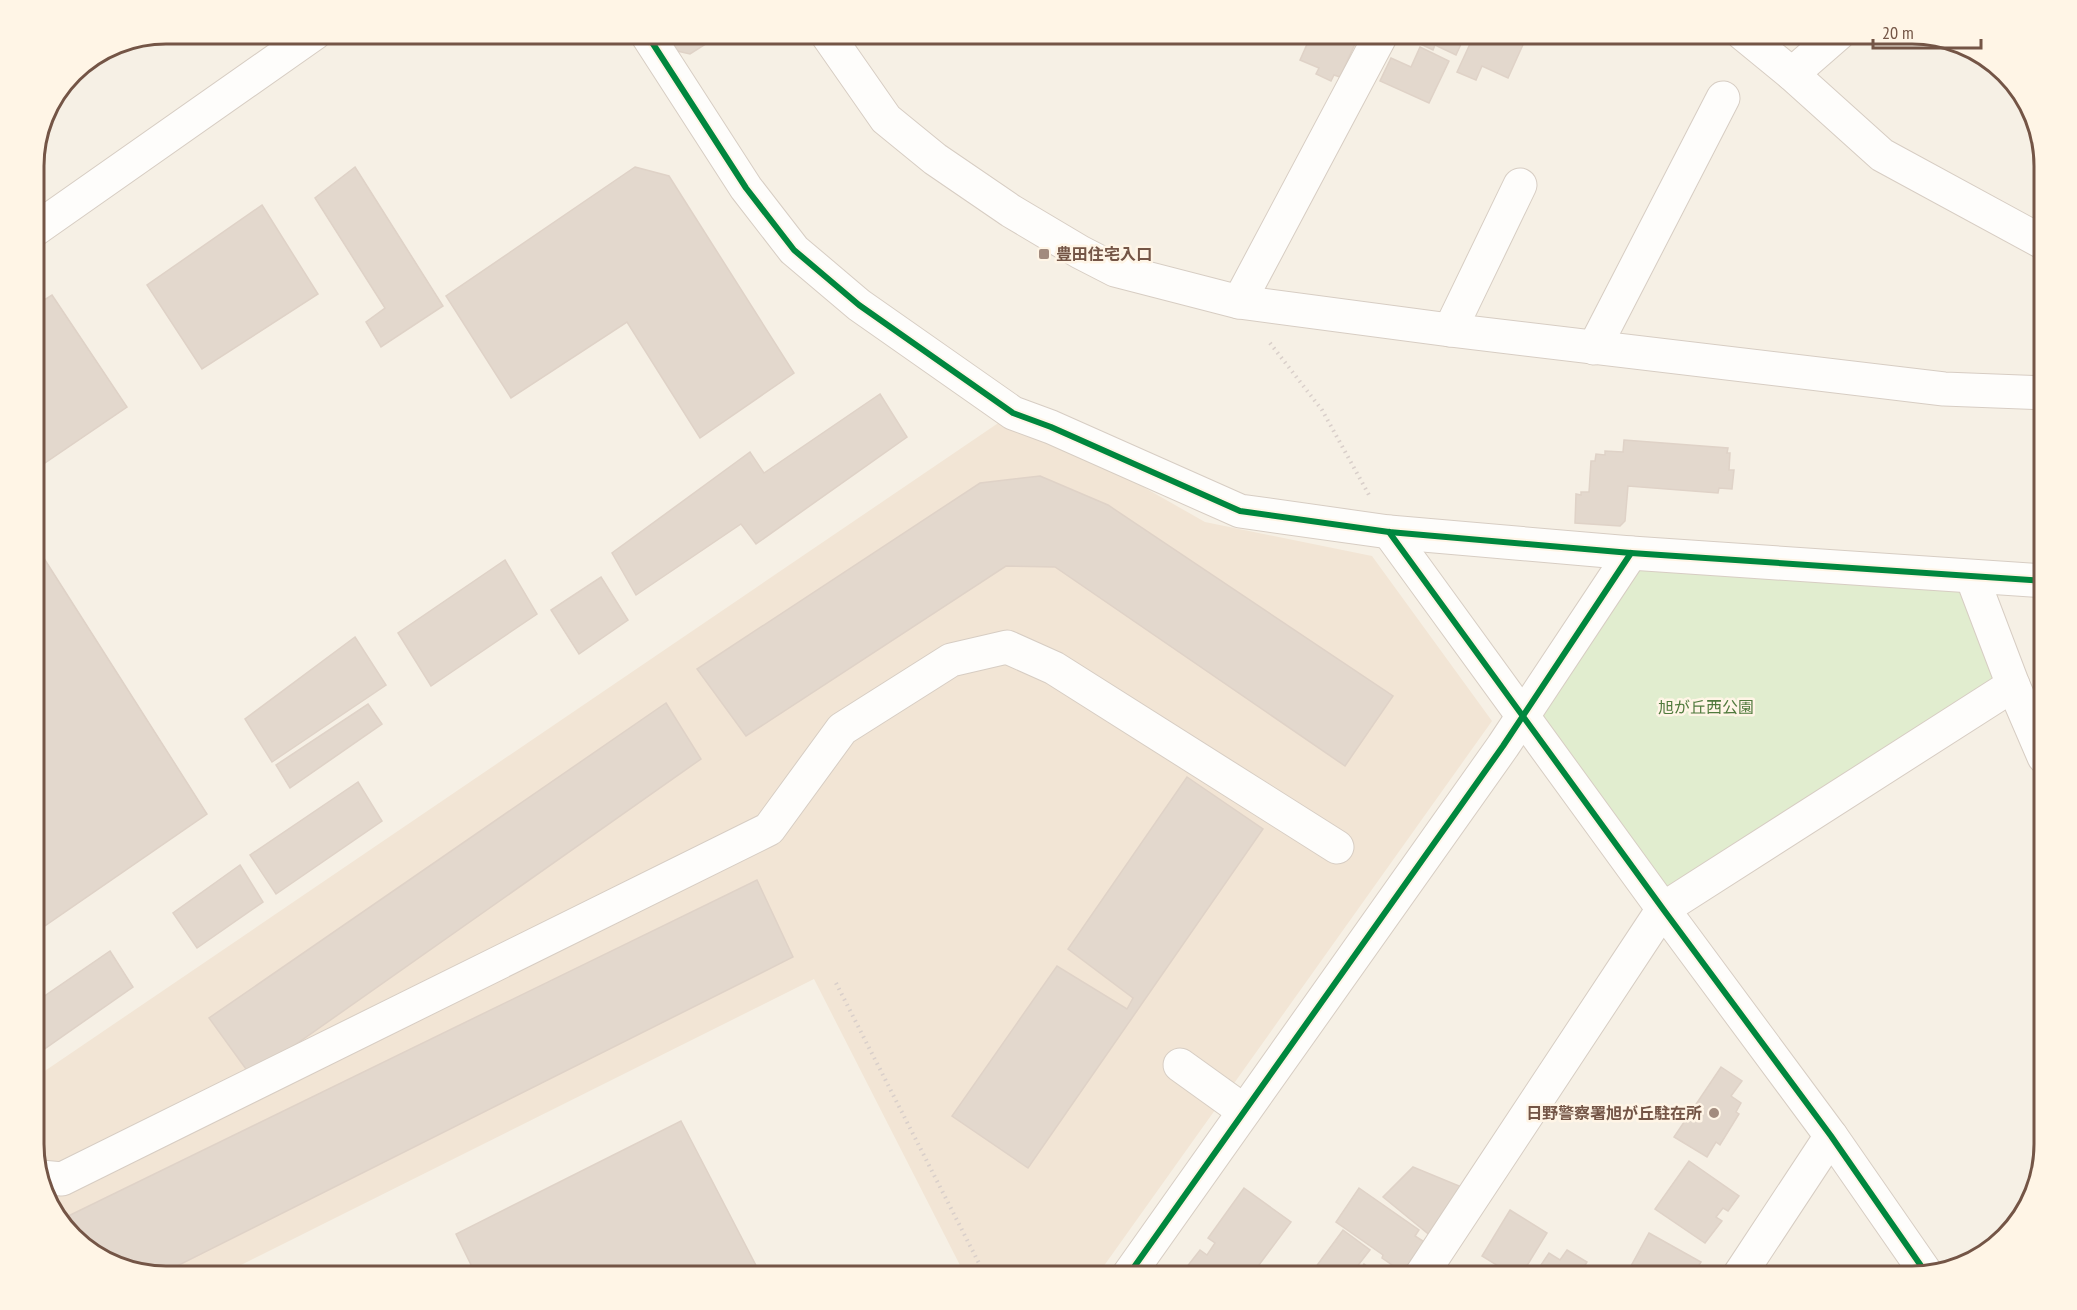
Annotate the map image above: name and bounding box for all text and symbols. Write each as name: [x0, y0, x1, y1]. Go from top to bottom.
scale bar: [1873, 12, 1981, 50]
text: 20 m: [1882, 21, 1914, 44]
place label: 豊田住宅入口: [1056, 244, 1152, 264]
marker: 豊田住宅入口: [1037, 247, 1051, 261]
park label: 旭が丘西公園: [1658, 697, 1754, 717]
place label: 日野警察署旭が丘駐在所: [1526, 1103, 1702, 1123]
marker: 日野警察署旭が丘駐在所: [1707, 1106, 1721, 1120]

